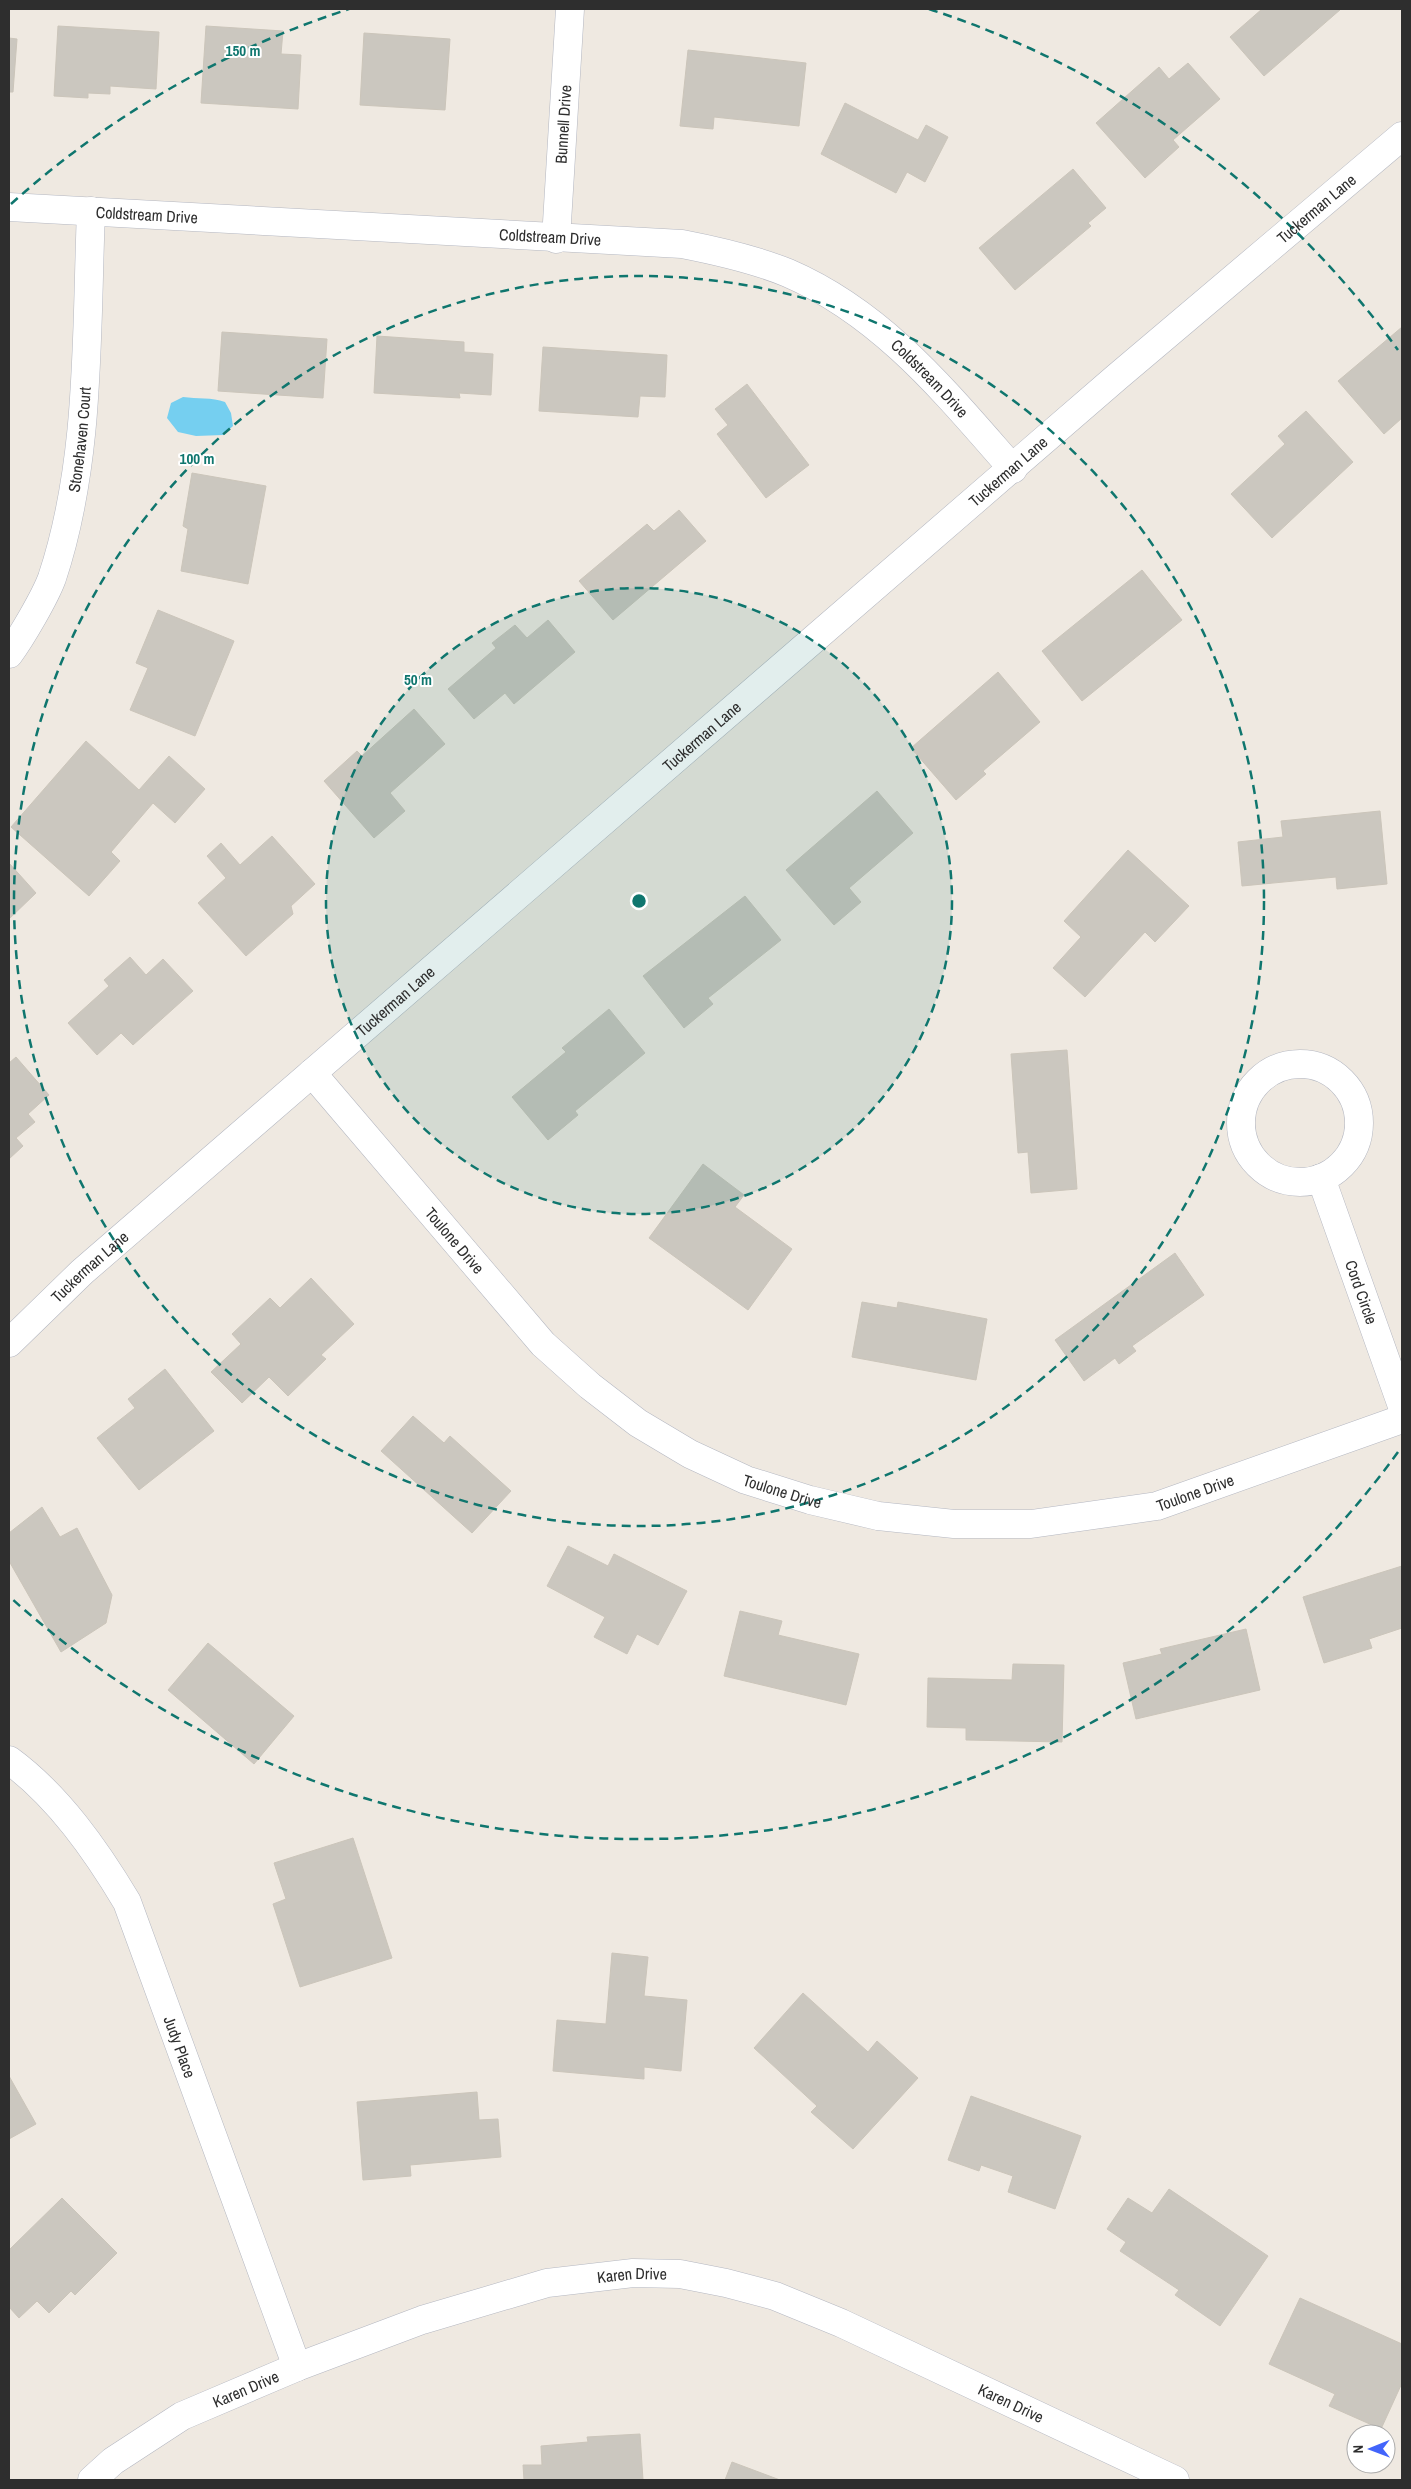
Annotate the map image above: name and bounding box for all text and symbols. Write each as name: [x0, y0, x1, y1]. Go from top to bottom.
text: 150 m: [226, 40, 260, 61]
street label: Bunnell Drive: [550, 84, 576, 164]
street label: Tuckerman Lane: [1272, 169, 1360, 248]
street label: Coldstream Drive: [95, 201, 198, 228]
street label: Coldstream Drive: [499, 223, 602, 251]
street label: Coldstream Drive: [886, 334, 974, 422]
street label: Stonehaven Court: [62, 386, 96, 494]
street label: Tuckerman Lane: [964, 431, 1052, 511]
text: 100 m: [180, 448, 214, 469]
text: 50 m: [404, 669, 432, 690]
street label: Tuckerman Lane: [658, 696, 746, 776]
centre of rings: [630, 892, 648, 910]
street label: Tuckerman Lane: [351, 961, 439, 1041]
street label: Toulone Drive: [420, 1202, 489, 1278]
street label: Tuckerman Lane: [46, 1226, 133, 1307]
street label: Cord Circle: [1340, 1257, 1383, 1327]
street label: Toulone Drive: [740, 1469, 824, 1513]
street label: Toulone Drive: [1153, 1469, 1237, 1516]
street label: Judy Place: [159, 2013, 201, 2081]
street label: Karen Drive: [596, 2262, 667, 2288]
street label: Karen Drive: [209, 2365, 282, 2413]
street label: Karen Drive: [975, 2378, 1047, 2428]
north arrow: [1346, 2424, 1396, 2474]
text: N: [1349, 2445, 1367, 2454]

